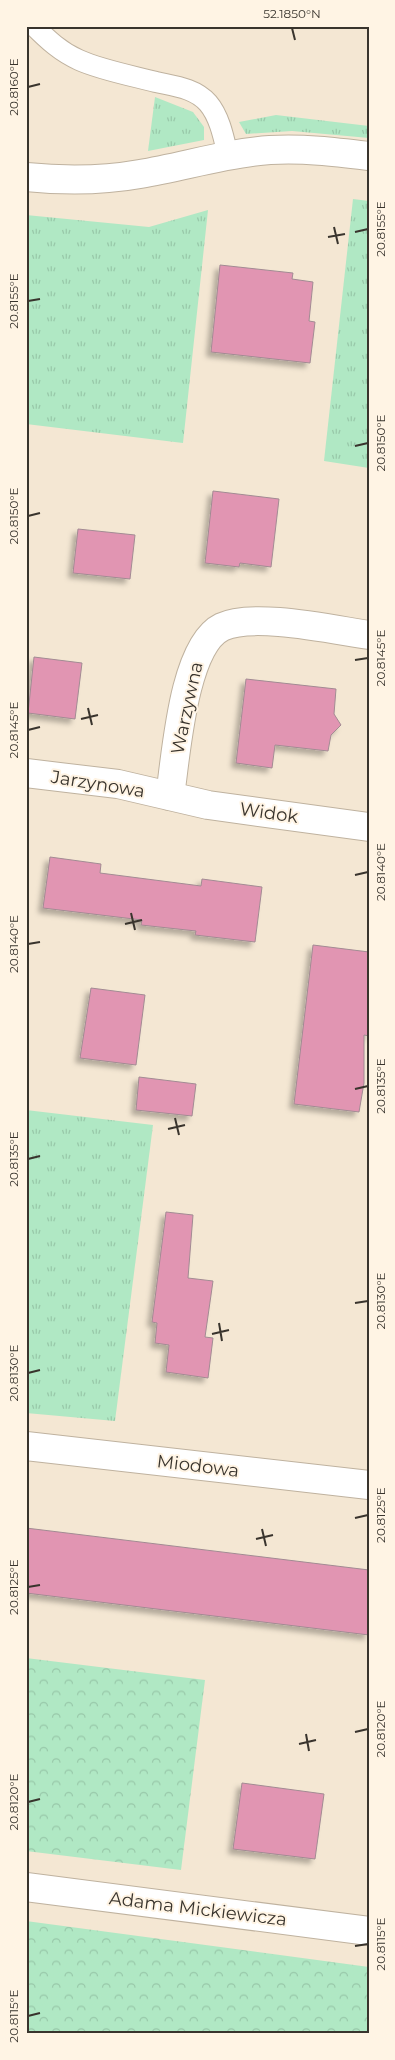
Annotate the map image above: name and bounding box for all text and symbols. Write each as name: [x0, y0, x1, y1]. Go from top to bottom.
text: 52.1850°N: [263, 6, 321, 21]
text: 20.8160°E: [6, 58, 21, 116]
text: 20.8155°E: [373, 201, 388, 257]
text: 20.8155°E: [6, 273, 21, 329]
text: 20.8150°E: [373, 414, 388, 472]
text: 20.8150°E: [6, 487, 21, 545]
text: 20.8145°E: [373, 630, 388, 686]
street label: Warzywna: [166, 660, 208, 756]
text: 20.8145°E: [6, 702, 21, 758]
street label: Jarzynowa: [48, 766, 147, 802]
street label: Widok: [238, 798, 300, 828]
text: 20.8140°E: [373, 843, 388, 901]
text: 20.8140°E: [6, 915, 21, 973]
text: 20.8135°E: [373, 1058, 388, 1114]
text: 20.8135°E: [6, 1131, 21, 1187]
text: 20.8130°E: [373, 1272, 388, 1330]
text: 20.8130°E: [6, 1344, 21, 1402]
street label: Miodowa: [156, 1450, 240, 1482]
text: 20.8125°E: [373, 1487, 388, 1543]
text: 20.8125°E: [6, 1559, 21, 1615]
text: 20.8120°E: [373, 1700, 388, 1758]
text: 20.8120°E: [6, 1773, 21, 1831]
street label: Adama Mickiewicza: [108, 1887, 288, 1931]
text: 20.8115°E: [373, 1917, 388, 1971]
text: 20.8115°E: [6, 1989, 21, 2043]

